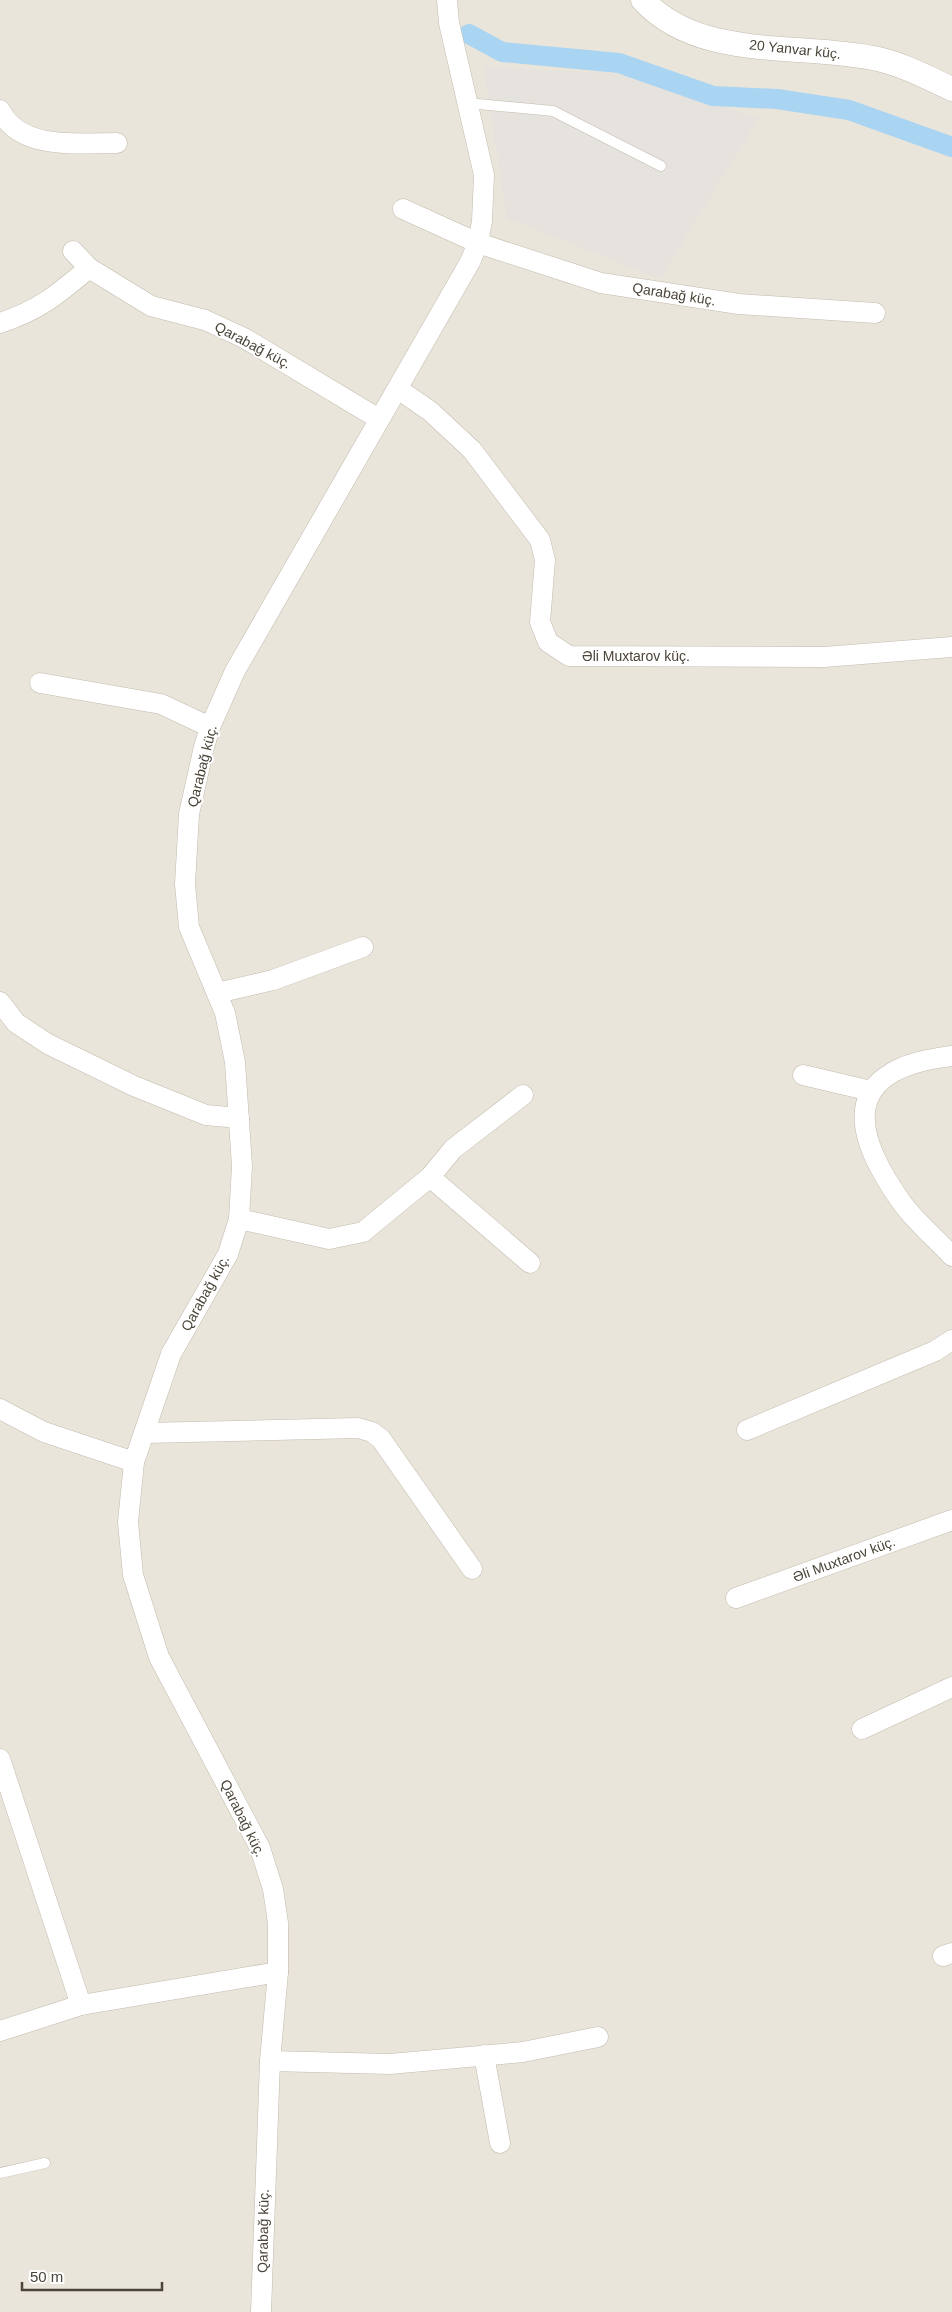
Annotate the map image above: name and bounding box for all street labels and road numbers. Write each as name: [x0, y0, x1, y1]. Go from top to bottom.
street label: 20 Yanvar küç.: [748, 36, 842, 62]
street label: Qarabağ küç.: [631, 280, 717, 308]
street label: Qarabağ küç.: [212, 318, 294, 372]
street label: Əli Muxtarov küç.: [582, 648, 690, 664]
street label: Qarabağ küç.: [184, 723, 220, 809]
street label: Qarabağ küç.: [178, 1252, 232, 1334]
street label: Əli Muxtarov küç.: [791, 1533, 897, 1585]
street label: Qarabağ küç.: [217, 1777, 269, 1859]
street label: Qarabağ küç.: [254, 2189, 272, 2273]

